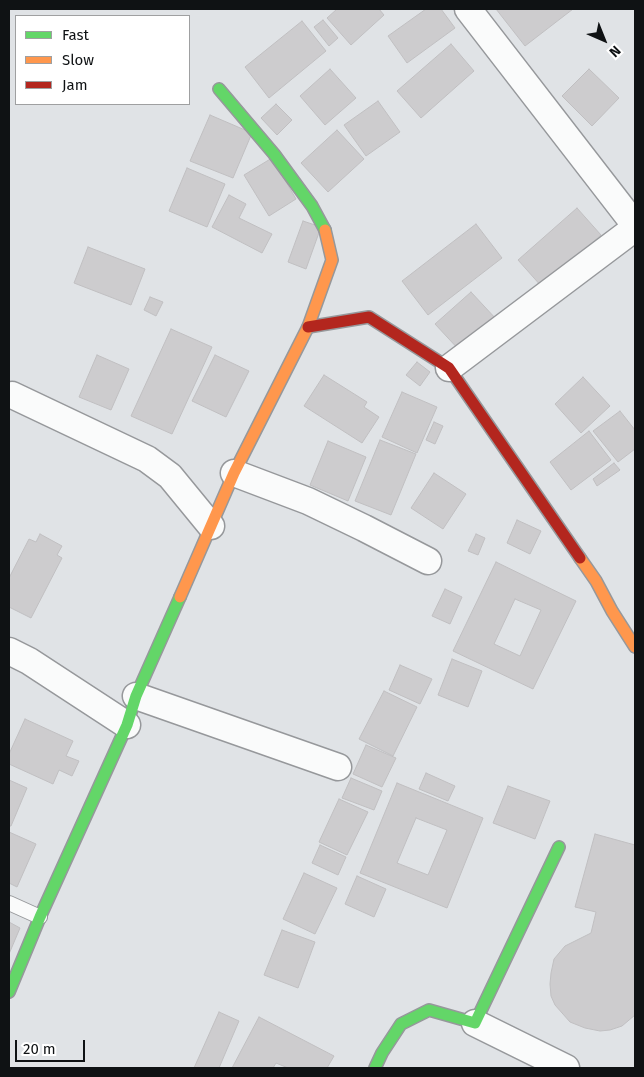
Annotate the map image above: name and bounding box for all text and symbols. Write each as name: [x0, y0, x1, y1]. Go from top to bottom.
legend: [15, 15, 190, 105]
north arrow: [579, 15, 629, 65]
text: Fast: [62, 26, 89, 44]
text: N: [606, 42, 624, 60]
text: Slow: [62, 51, 94, 69]
text: Jam: [62, 76, 88, 94]
scale bar: [18, 1030, 88, 1062]
text: 20 m: [23, 1040, 56, 1058]

